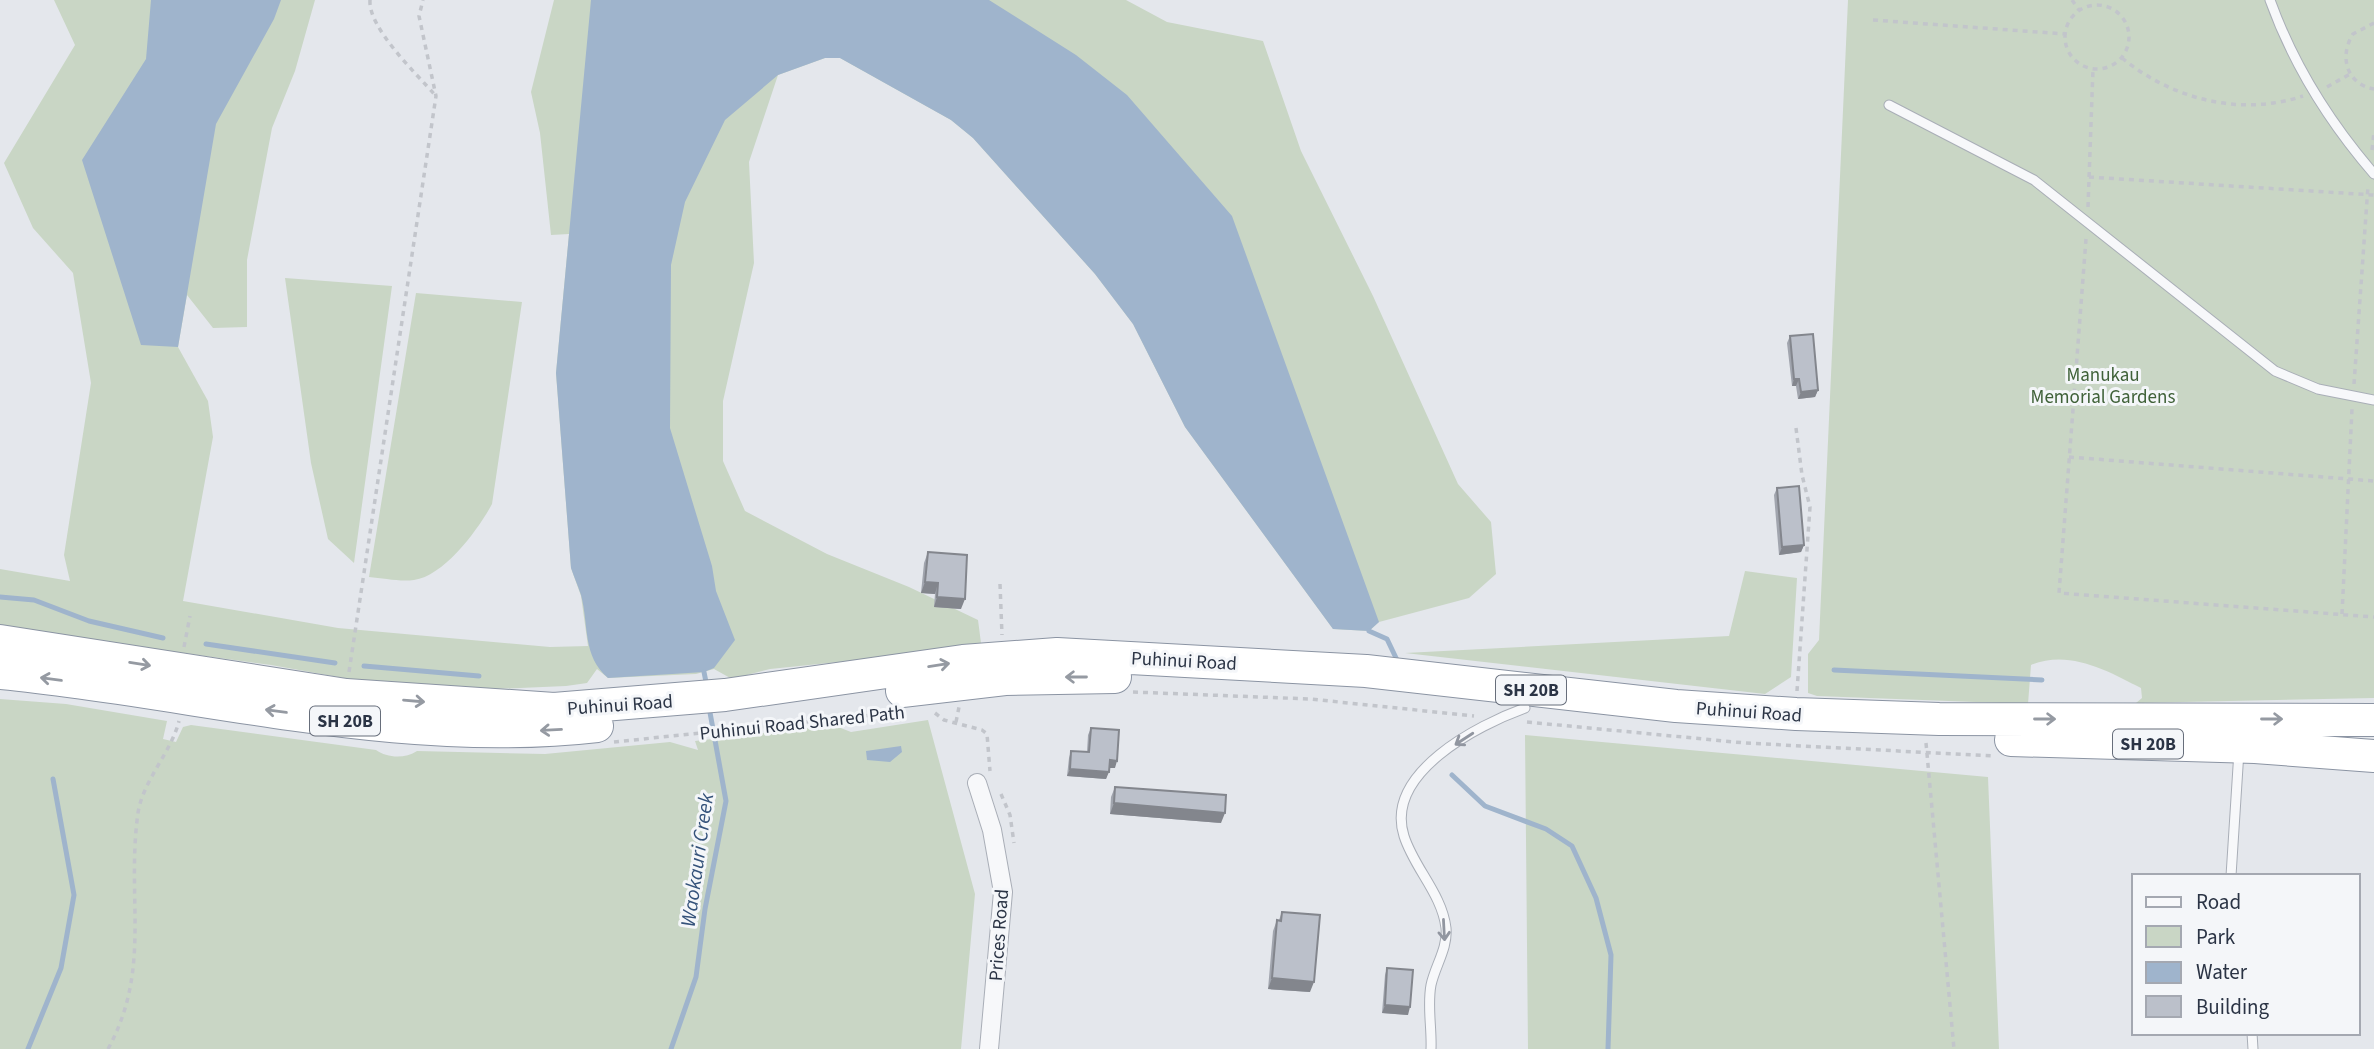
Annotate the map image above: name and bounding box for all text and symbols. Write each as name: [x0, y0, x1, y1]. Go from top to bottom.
park label: Manukau Memorial Gardens: [2031, 362, 2175, 411]
street label: Puhinui Road: [1130, 645, 1238, 678]
one-way arrow: [128, 658, 151, 671]
one-way arrow: [927, 658, 949, 671]
one-way arrow: [1065, 670, 1088, 684]
one-way arrow: [40, 673, 63, 686]
road number: SH 20B: [1496, 676, 1566, 704]
street label: Puhinui Road: [566, 688, 674, 723]
one-way arrow: [402, 694, 425, 707]
street label: Puhinui Road: [1695, 695, 1803, 730]
street label: Puhinui Road Shared Path: [698, 699, 906, 748]
one-way arrow: [265, 704, 288, 717]
road number: SH 20B: [310, 706, 380, 736]
one-way arrow: [2033, 712, 2056, 726]
one-way arrow: [2260, 712, 2283, 726]
one-way arrow: [541, 724, 563, 737]
road number: SH 20B: [2113, 730, 2183, 758]
one-way arrow: [1455, 732, 1475, 746]
water label: Waokauri Creek: [673, 790, 721, 929]
legend: [2132, 874, 2360, 1035]
text: Road: [2196, 887, 2241, 917]
street label: Prices Road: [983, 888, 1016, 982]
one-way arrow: [1438, 918, 1451, 941]
text: Park: [2196, 922, 2236, 952]
text: Water: [2196, 957, 2248, 987]
text: Building: [2196, 992, 2270, 1022]

